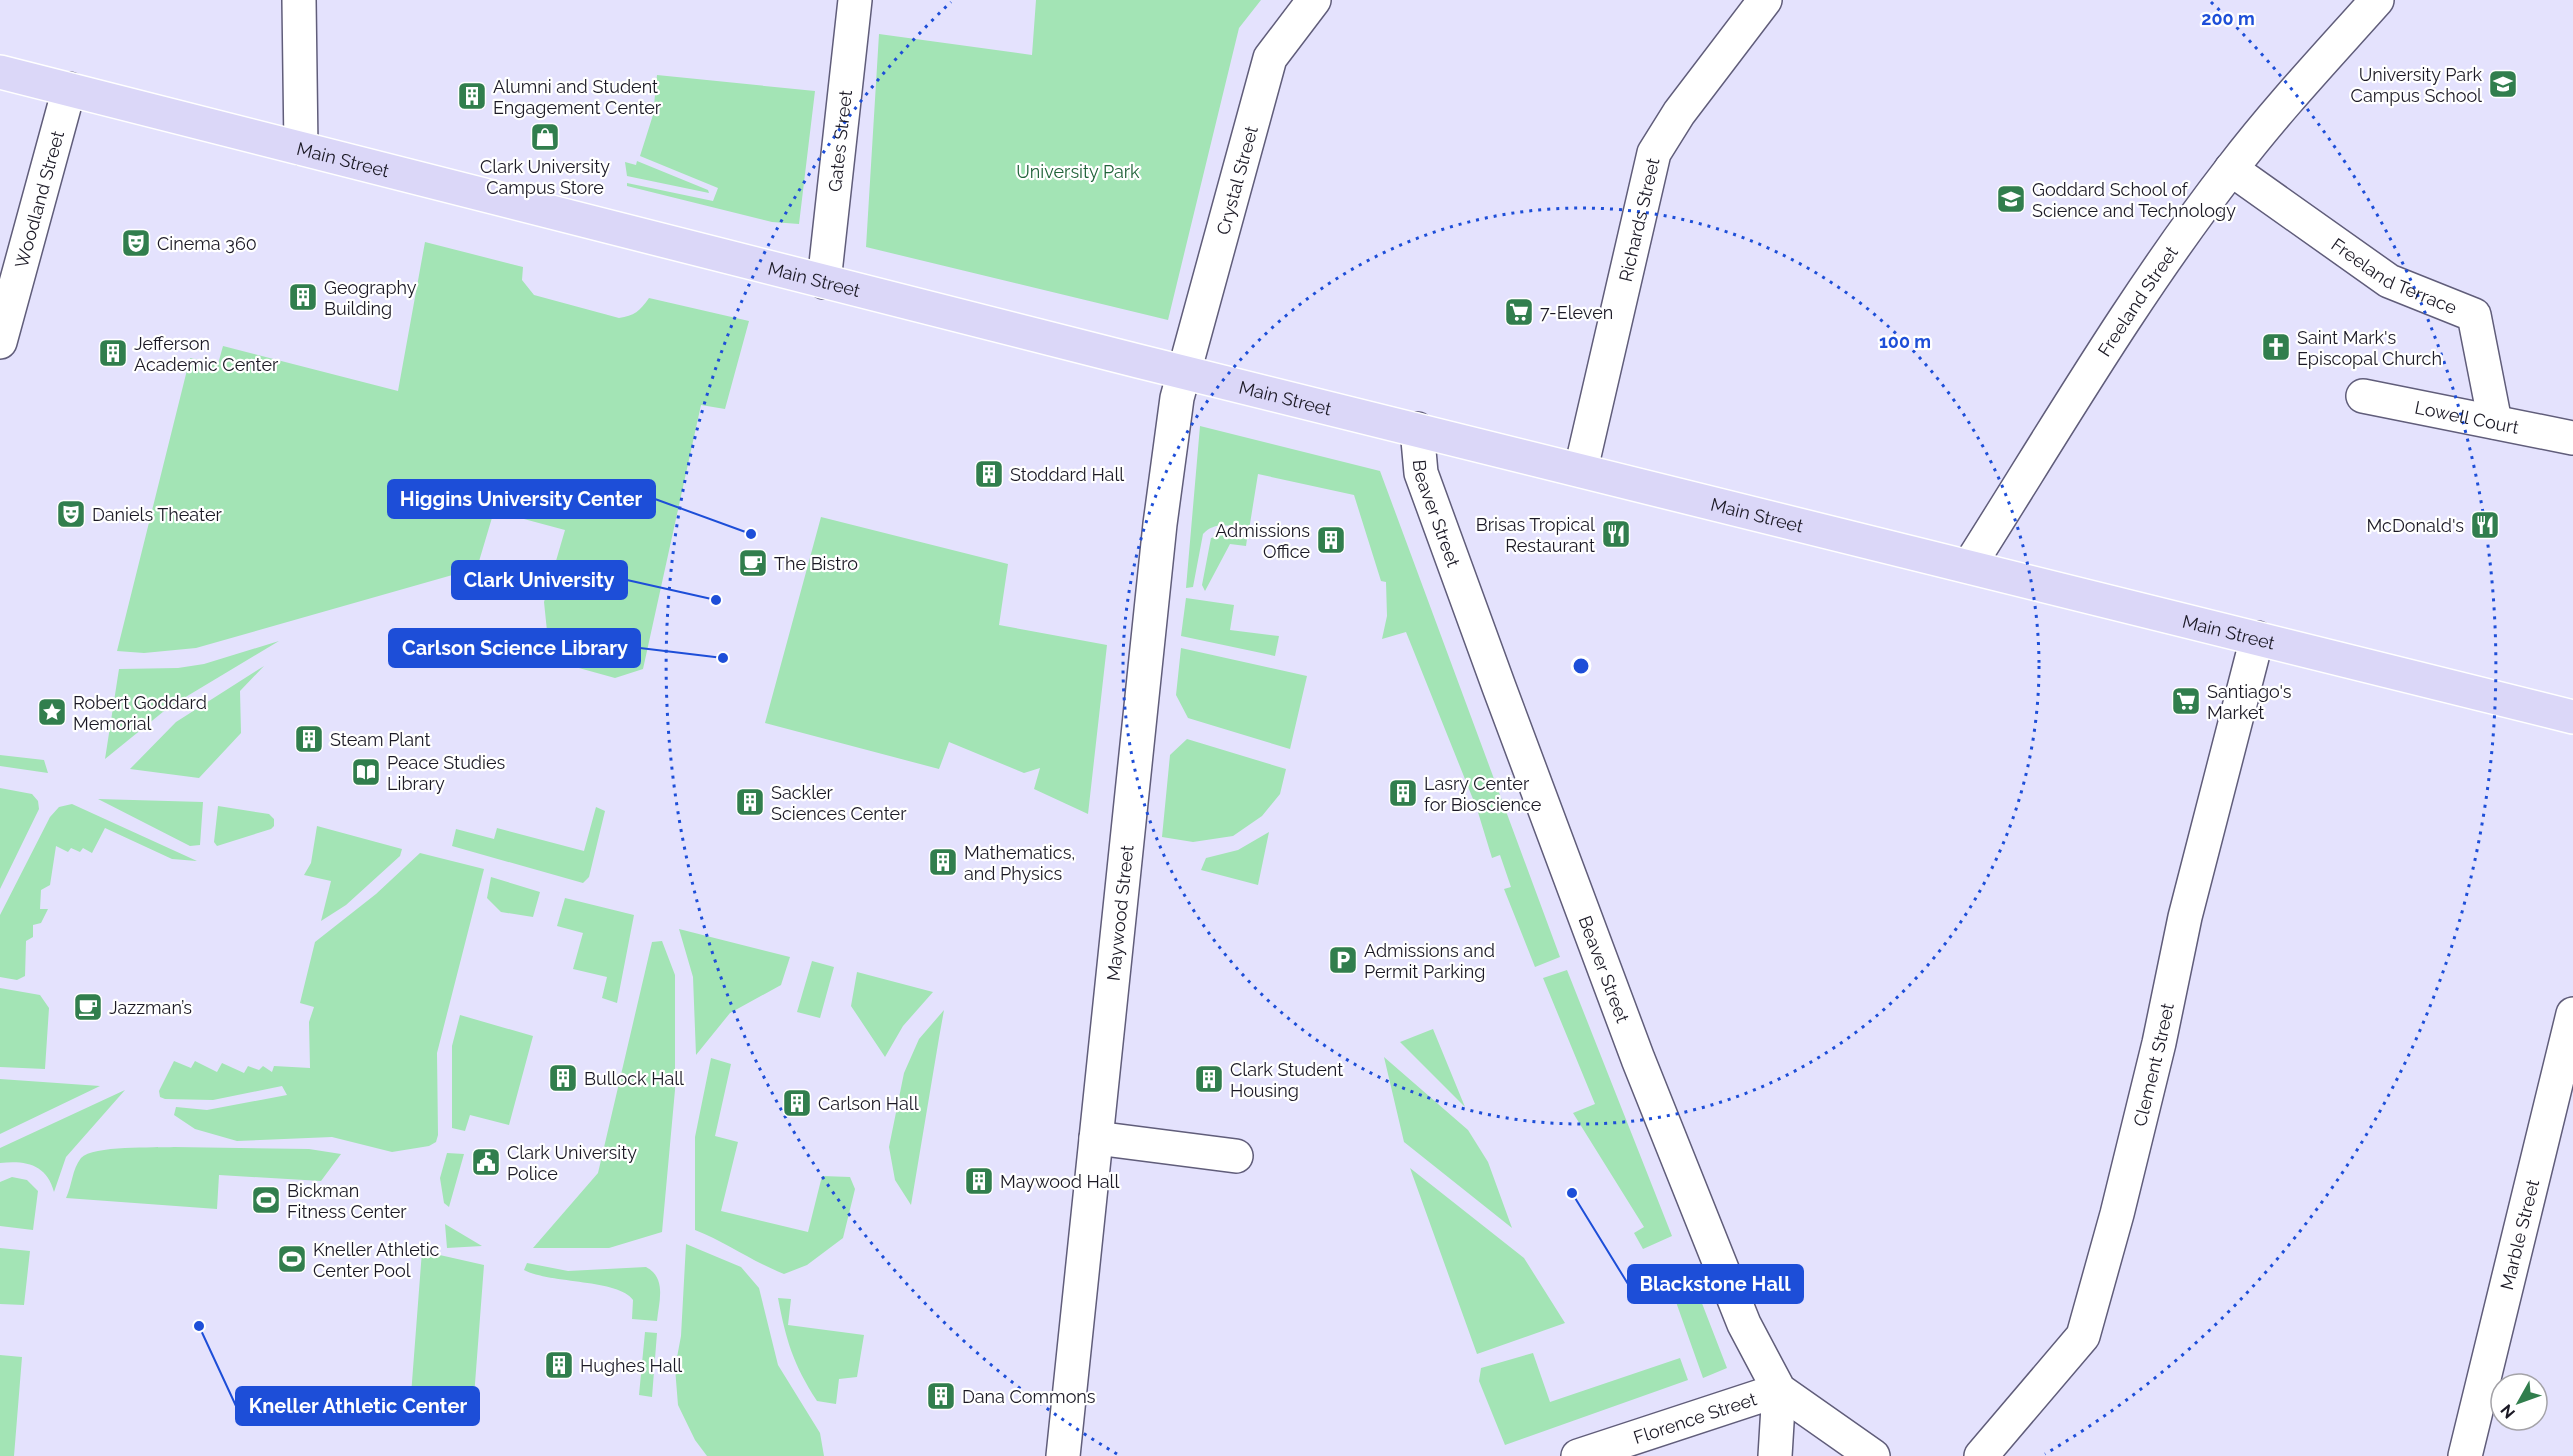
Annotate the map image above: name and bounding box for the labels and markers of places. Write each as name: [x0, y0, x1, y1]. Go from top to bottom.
place label: University Park Campus School: [2351, 64, 2482, 106]
school or university icon: University Park Campus School: [2487, 68, 2519, 100]
place label: Alumni and Student Engagement Center: [493, 76, 662, 118]
building icon: Alumni and Student Engagement Center: [456, 80, 488, 112]
shop icon: Clark University Campus Store: [529, 121, 561, 153]
place label: Clark University Campus Store: [480, 156, 610, 198]
place label: Goddard School of Science and Technology: [2032, 179, 2236, 221]
school or university icon: Goddard School of Science and Technology: [1995, 183, 2027, 215]
theatre icon: Cinema 360: [120, 227, 152, 259]
place label: Cinema 360: [157, 233, 257, 254]
place label: Geography Building: [324, 277, 417, 319]
building icon: Geography Building: [287, 281, 319, 313]
supermarket icon: 7-Eleven: [1503, 296, 1535, 328]
place label: 7-Eleven: [1540, 302, 1613, 323]
place label: Saint Mark's Episcopal Church: [2297, 327, 2442, 369]
church icon: Saint Mark's Episcopal Church: [2260, 331, 2292, 363]
place label: Jefferson Academic Center: [134, 333, 279, 375]
building icon: Jefferson Academic Center: [97, 337, 129, 369]
building icon: Stoddard Hall: [973, 458, 1005, 490]
place label: Stoddard Hall: [1010, 464, 1124, 485]
callout: Higgins University Center: [388, 480, 655, 518]
theatre icon: Daniels Theater: [55, 498, 87, 530]
place label: Daniels Theater: [92, 504, 222, 525]
restaurant icon: McDonald's: [2469, 509, 2501, 541]
place label: Brisas Tropical Restaurant: [1476, 514, 1595, 556]
place label: McDonald's: [2366, 515, 2464, 536]
restaurant icon: Brisas Tropical Restaurant: [1600, 518, 1632, 550]
place label: Admissions Office: [1215, 520, 1310, 562]
building icon: Admissions Office: [1315, 524, 1347, 556]
cafe icon: The Bistro: [737, 547, 769, 579]
place label: The Bistro: [774, 553, 858, 574]
callout: Clark University: [452, 561, 627, 599]
callout: Carlson Science Library: [389, 629, 640, 667]
centre of rings: [1571, 656, 1591, 676]
place label: Santiago's Market: [2207, 681, 2292, 723]
supermarket icon: Santiago's Market: [2170, 685, 2202, 717]
place label: Robert Goddard Memorial: [73, 692, 207, 734]
place icon: Robert Goddard Memorial: [36, 696, 68, 728]
building icon: Steam Plant: [293, 723, 325, 755]
place label: Steam Plant: [330, 729, 430, 750]
place label: Peace Studies Library: [387, 752, 506, 794]
library icon: Peace Studies Library: [350, 756, 382, 788]
place label: Lasry Center for Bioscience: [1424, 773, 1542, 815]
building icon: Lasry Center for Bioscience: [1387, 777, 1419, 809]
place label: Sackler Sciences Center: [771, 782, 907, 824]
building icon: Sackler Sciences Center: [734, 786, 766, 818]
place label: Mathematics, and Physics: [964, 842, 1075, 884]
building icon: Mathematics, and Physics: [927, 846, 959, 878]
place label: Admissions and Permit Parking: [1364, 940, 1495, 982]
parking icon: Admissions and Permit Parking: [1327, 944, 1359, 976]
cafe icon: Jazzman’s: [72, 991, 104, 1023]
place label: Jazzman’s: [109, 997, 192, 1018]
place label: Clark Student Housing: [1230, 1059, 1343, 1101]
building icon: Bullock Hall: [547, 1062, 579, 1094]
building icon: Clark Student Housing: [1193, 1063, 1225, 1095]
place label: Bullock Hall: [584, 1068, 684, 1089]
building icon: Carlson Hall: [781, 1087, 813, 1119]
place label: Carlson Hall: [818, 1093, 919, 1114]
place label: Clark University Police: [507, 1142, 637, 1184]
public building icon: Clark University Police: [470, 1146, 502, 1178]
building icon: Maywood Hall: [963, 1165, 995, 1197]
place label: Maywood Hall: [1000, 1171, 1119, 1192]
place label: Bickman Fitness Center: [287, 1180, 407, 1222]
sports icon: Bickman Fitness Center: [250, 1184, 282, 1216]
place label: Kneller Athletic Center Pool: [313, 1239, 440, 1281]
sports icon: Kneller Athletic Center Pool: [276, 1243, 308, 1275]
callout: Blackstone Hall: [1628, 1265, 1803, 1303]
building icon: Hughes Hall: [543, 1349, 575, 1381]
place label: Hughes Hall: [580, 1355, 682, 1376]
building icon: Dana Commons: [925, 1380, 957, 1412]
place label: Dana Commons: [962, 1386, 1096, 1407]
callout: Kneller Athletic Center: [236, 1387, 479, 1425]

